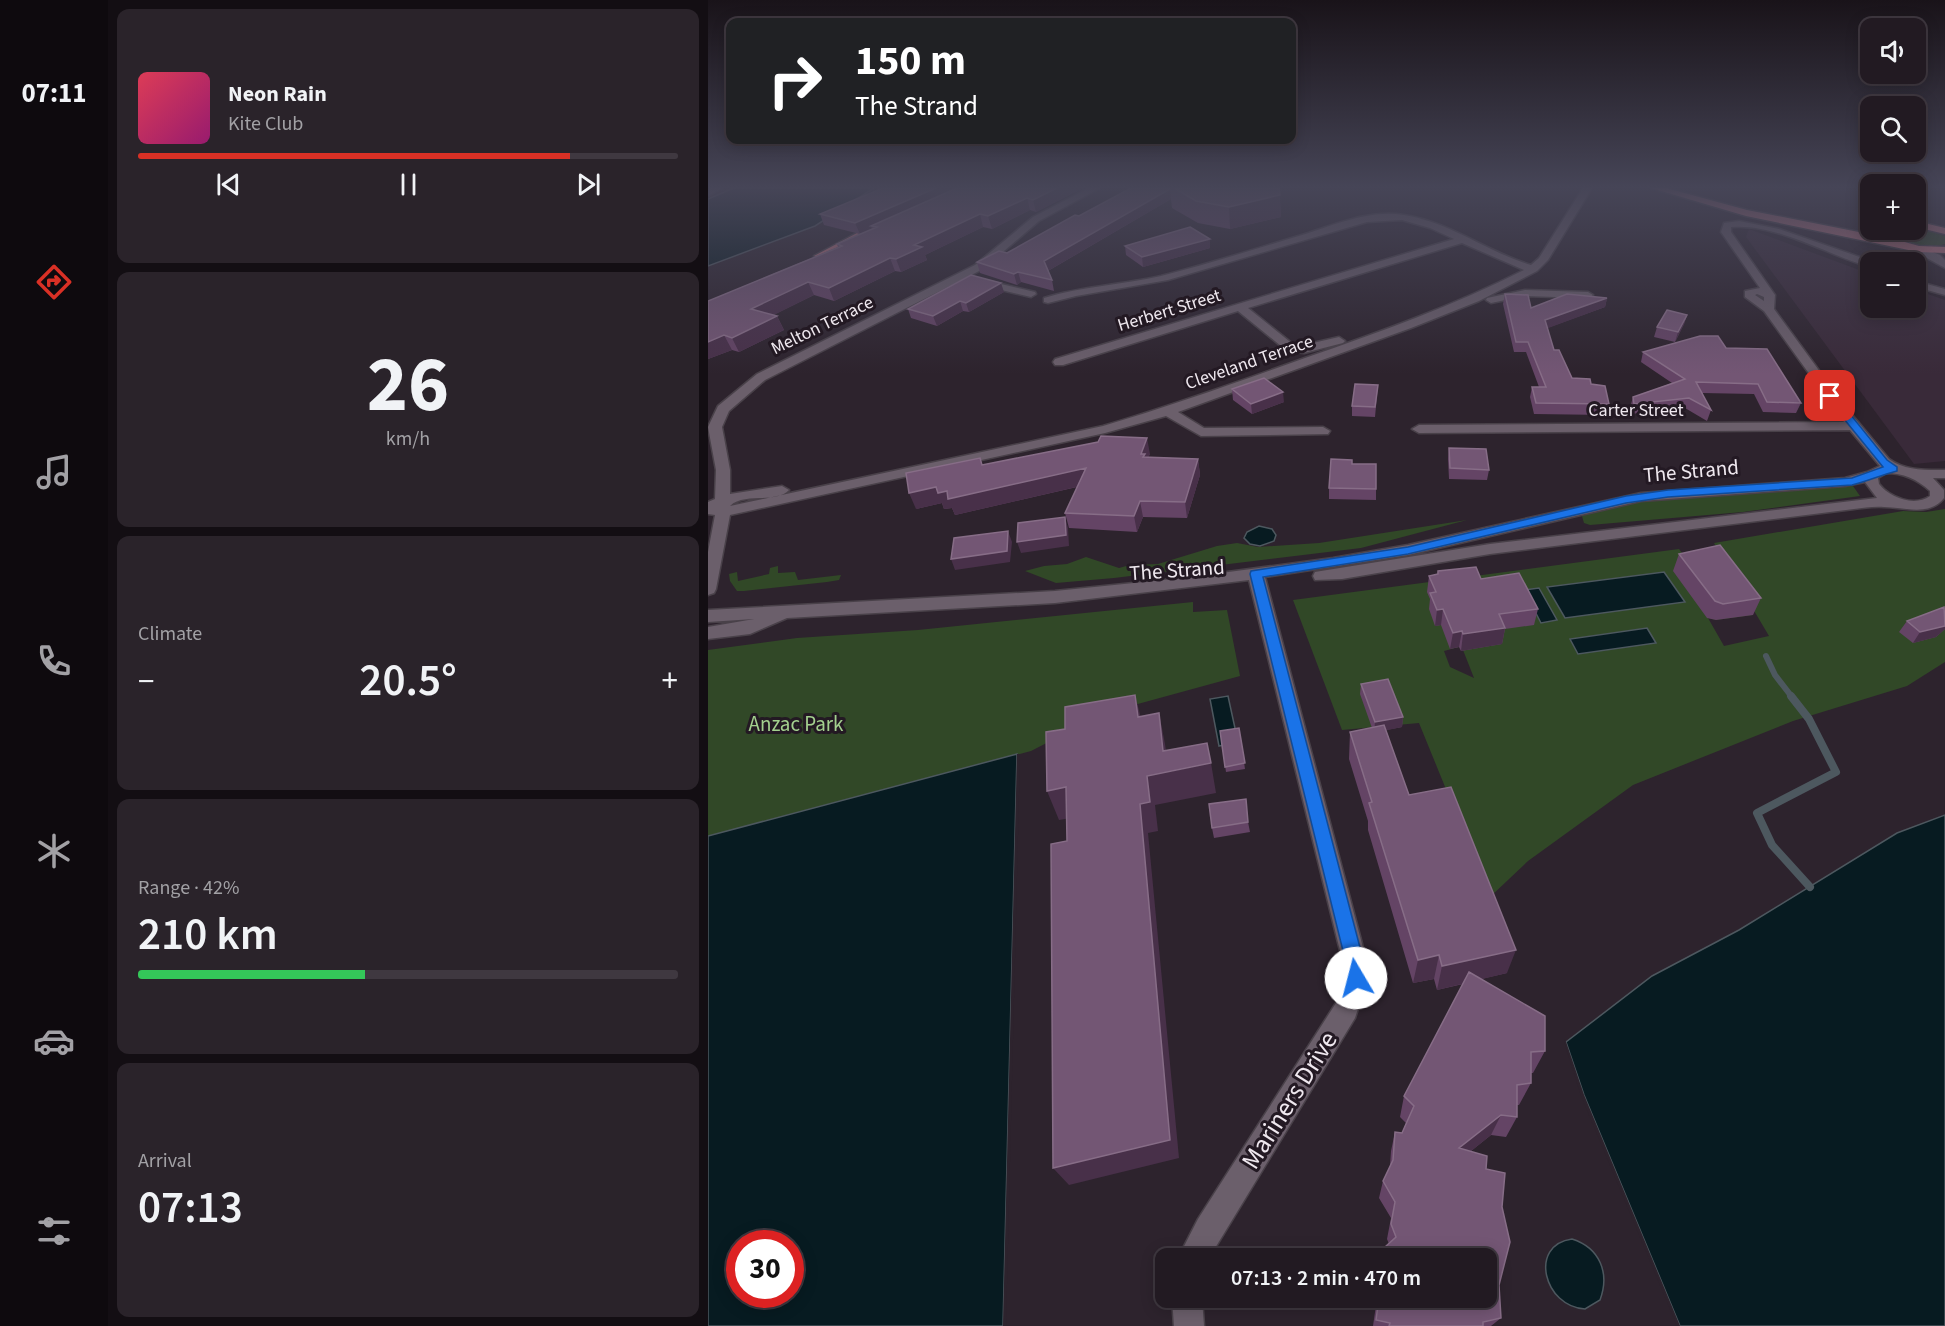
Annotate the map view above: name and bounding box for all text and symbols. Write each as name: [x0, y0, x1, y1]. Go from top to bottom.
map controls: [1860, 18, 1926, 318]
button: sound: [1860, 18, 1926, 84]
text: 150 m: [855, 31, 966, 91]
icon: right: [756, 42, 834, 120]
text: 07:11: [21, 74, 87, 113]
text: Neon Rain: [228, 78, 327, 110]
text: The Strand: [855, 87, 978, 126]
button: search: [1860, 96, 1926, 162]
text: Kite Club: [228, 110, 303, 138]
icon: previous: [212, 168, 245, 201]
icon: pause: [392, 168, 425, 201]
icon: next: [572, 168, 605, 201]
button: +: [1860, 174, 1926, 240]
button: −: [1860, 252, 1926, 318]
icon: directions: [33, 261, 75, 303]
street label: Herbert Street: [1114, 283, 1224, 338]
street label: Melton Terrace: [767, 290, 878, 361]
street label: Cleveland Terrace: [1182, 329, 1316, 396]
text: 26: [367, 330, 449, 441]
pin: [1804, 370, 1855, 421]
icon: arrive: [1813, 379, 1846, 412]
street label: Carter Street: [1588, 398, 1684, 423]
text: km/h: [386, 425, 430, 453]
icon: music: [33, 451, 75, 493]
street label: The Strand: [1642, 452, 1740, 490]
street label: The Strand: [1128, 552, 1226, 588]
text: Climate: [138, 620, 202, 648]
icon: phone: [33, 640, 75, 682]
text: 20.5°: [359, 649, 457, 713]
text: −: [138, 658, 154, 705]
text: +: [662, 658, 678, 705]
park label: Anzac Park: [749, 709, 844, 739]
icon: climate: [33, 830, 75, 872]
text: Range · 42%: [138, 874, 239, 902]
text: 210 km: [138, 903, 278, 967]
position arrow: [1324, 946, 1388, 1010]
icon: car: [33, 1020, 75, 1062]
street label: Mariners Drive: [1232, 1024, 1346, 1176]
text: Arrival: [138, 1147, 192, 1175]
text: 07:13: [138, 1176, 243, 1240]
icon: filters: [33, 1210, 75, 1252]
speed limit sign: 30: [726, 1230, 804, 1308]
text: 07:13 · 2 min · 470 m: [1231, 1262, 1421, 1294]

